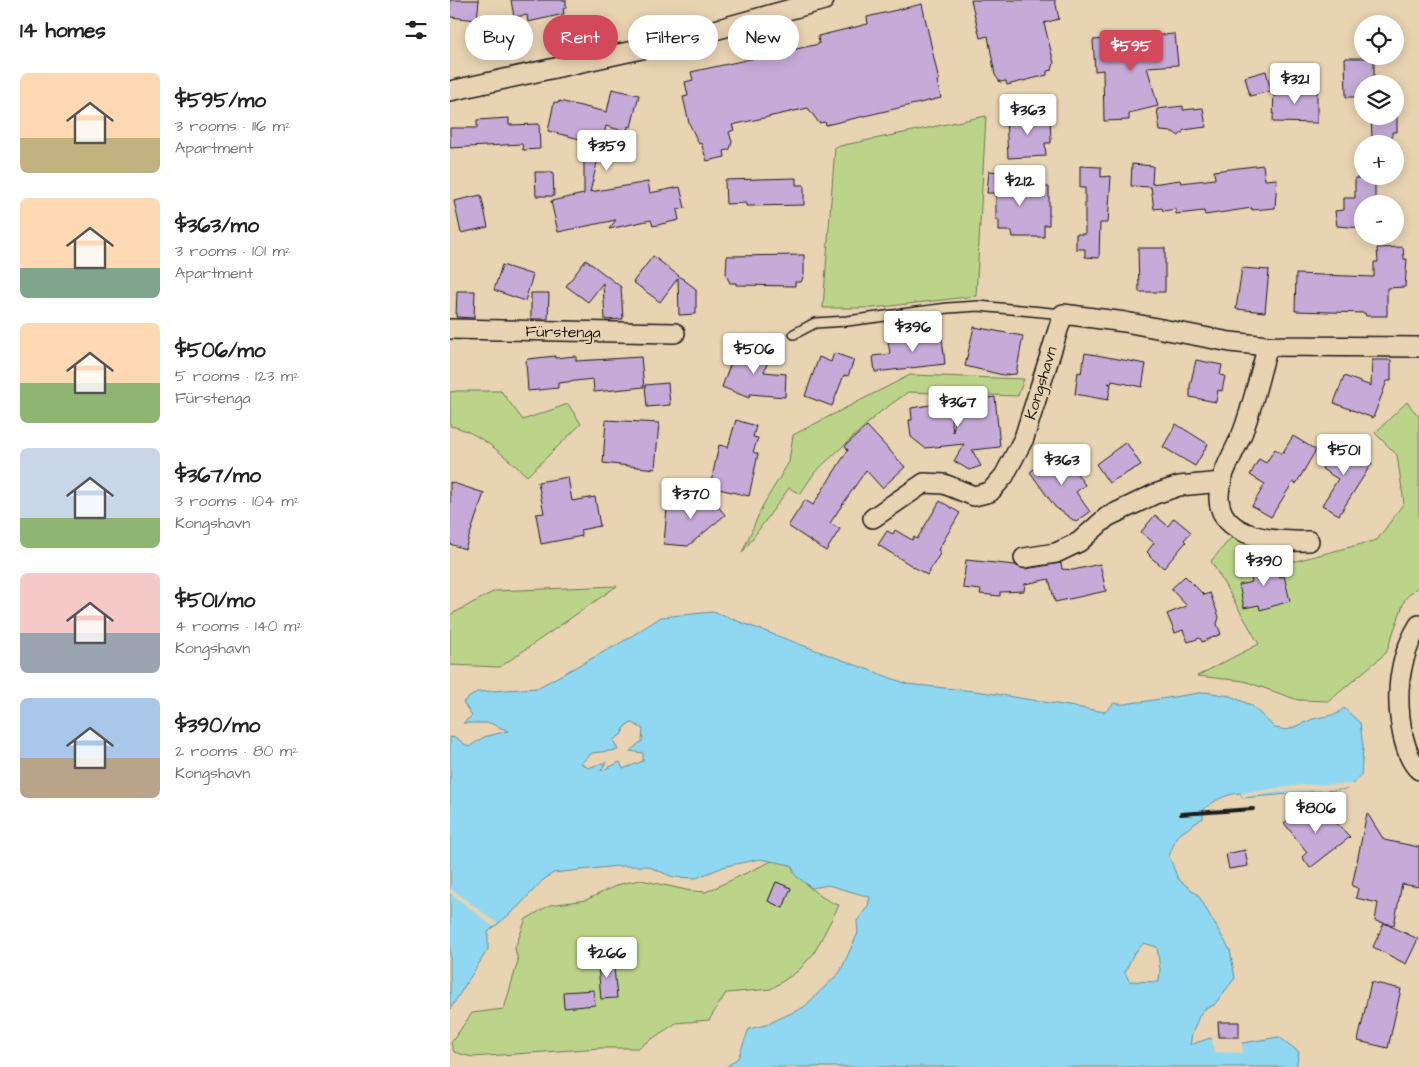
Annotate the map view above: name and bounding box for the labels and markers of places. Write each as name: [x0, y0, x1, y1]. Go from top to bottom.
pin: $595: [1101, 30, 1161, 72]
pin: $321: [1265, 62, 1325, 105]
pin: $363: [998, 94, 1058, 136]
pin: $359: [577, 130, 637, 172]
pin: $212: [990, 164, 1050, 207]
pin: $396: [883, 310, 943, 353]
pin: $506: [724, 332, 784, 375]
pin: $367: [928, 386, 988, 428]
pin: $501: [1314, 434, 1374, 476]
pin: $363: [1032, 444, 1092, 486]
pin: $370: [661, 478, 721, 520]
pin: $390: [1234, 544, 1294, 587]
pin: $806: [1286, 792, 1346, 834]
pin: $266: [577, 936, 637, 979]

